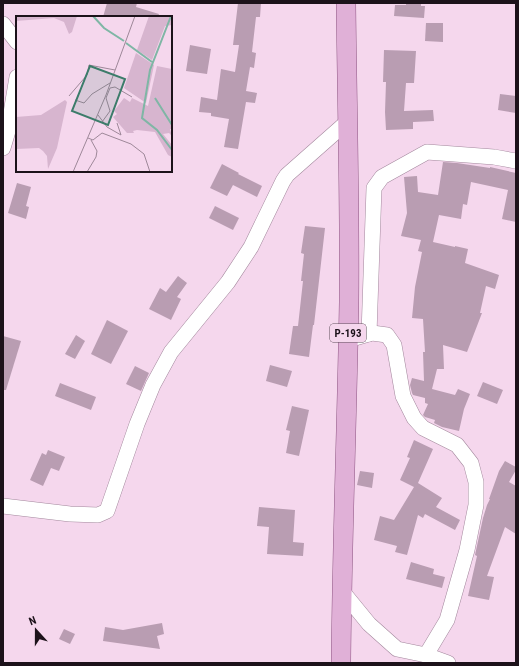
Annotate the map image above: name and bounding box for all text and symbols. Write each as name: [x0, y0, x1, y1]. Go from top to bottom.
inset map: [16, 16, 172, 172]
road number: Р-193: [330, 324, 366, 342]
north arrow: [16, 610, 56, 650]
text: N: [27, 614, 38, 628]

